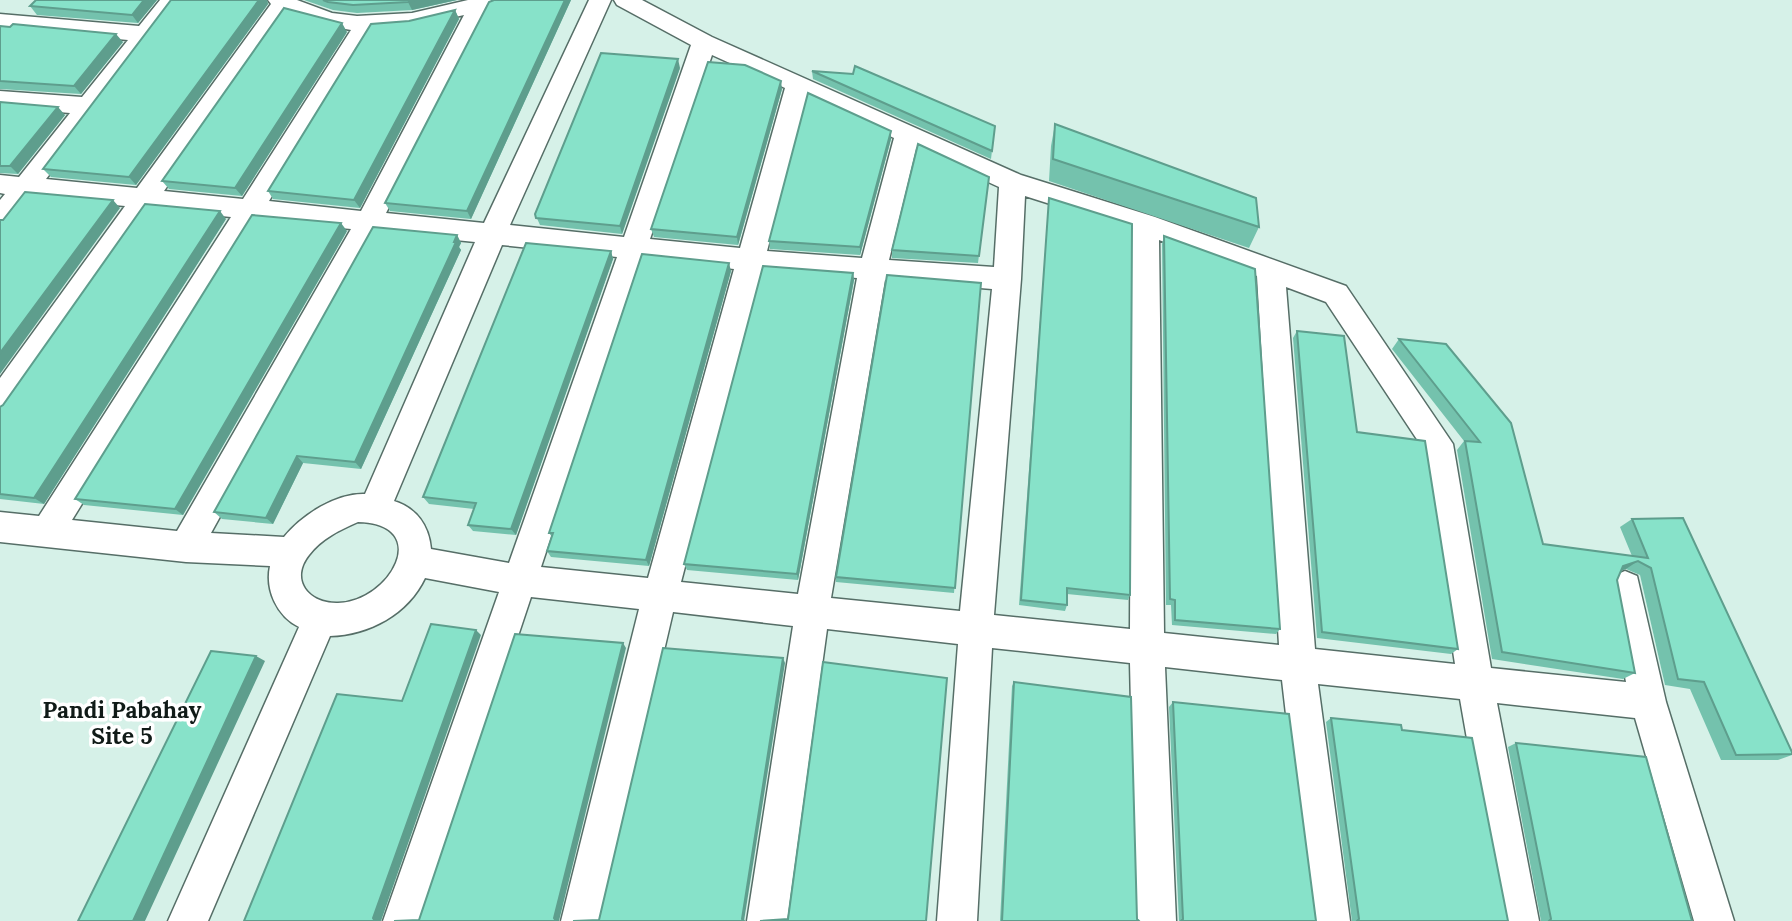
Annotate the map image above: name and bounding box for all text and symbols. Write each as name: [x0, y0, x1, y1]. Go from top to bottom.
district label: Pandi Pabahay Site 5: [43, 695, 202, 750]

